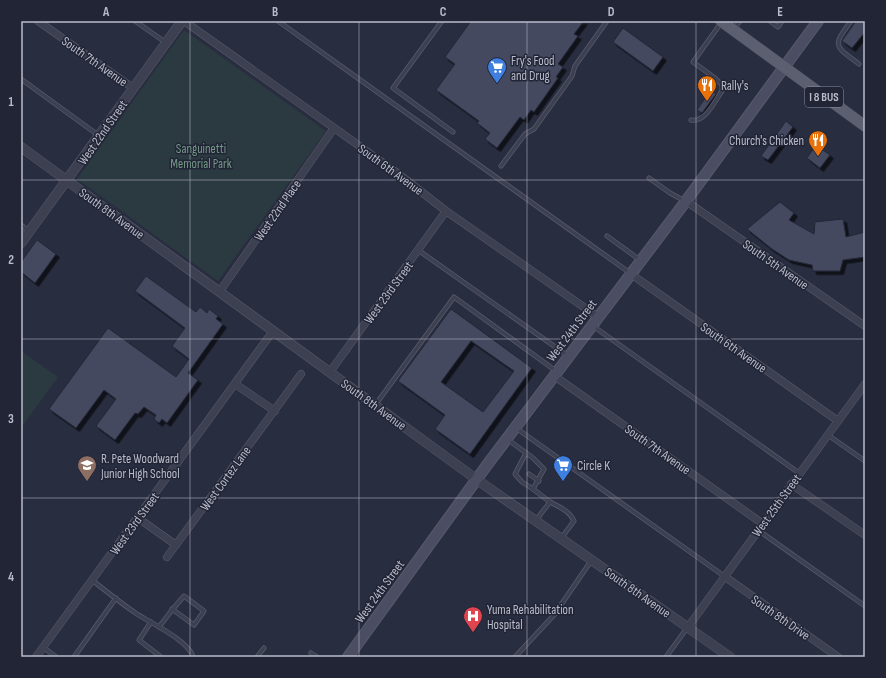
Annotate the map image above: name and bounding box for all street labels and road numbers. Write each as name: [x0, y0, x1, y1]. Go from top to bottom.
street label: South 7th Avenue: [58, 33, 130, 90]
road number: I 8 BUS: [805, 87, 843, 107]
street label: West 22nd Street: [75, 97, 131, 168]
street label: South 6th Avenue: [355, 141, 426, 199]
street label: West 22nd Place: [251, 177, 305, 244]
street label: South 8th Avenue: [76, 185, 147, 243]
street label: South 5th Avenue: [739, 236, 811, 293]
street label: West 23rd Street: [361, 258, 417, 327]
street label: West 24th Street: [543, 296, 600, 365]
street label: South 6th Avenue: [697, 319, 770, 376]
street label: South 8th Avenue: [338, 376, 409, 434]
street label: South 7th Avenue: [621, 421, 693, 478]
street label: West Cortez Lane: [197, 443, 255, 514]
street label: West 25th Street: [749, 471, 805, 540]
street label: West 23rd Street: [107, 489, 163, 558]
street label: West 24th Street: [352, 557, 408, 626]
street label: South 8th Avenue: [601, 564, 674, 621]
street label: South 8th Drive: [748, 592, 813, 644]

